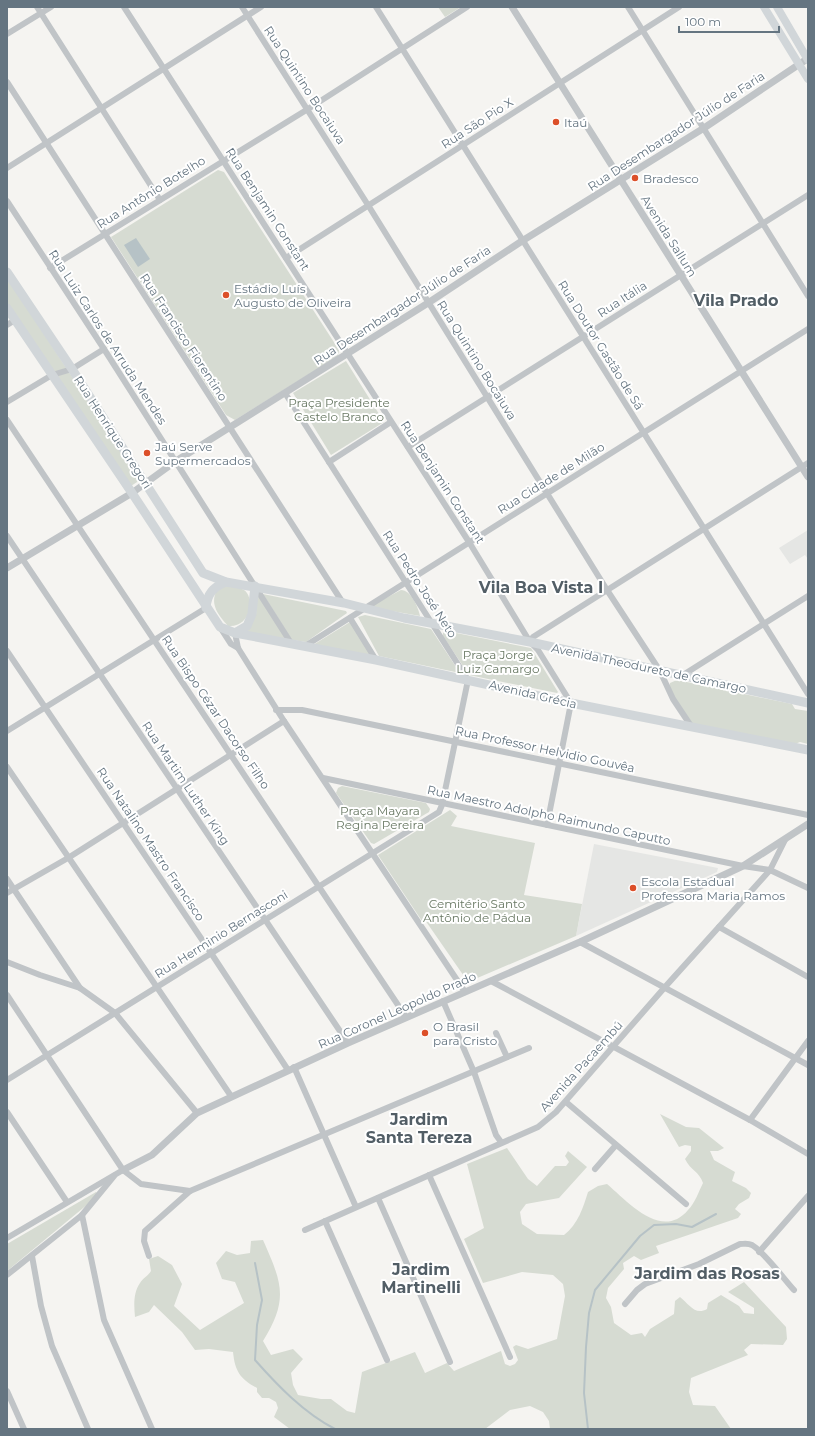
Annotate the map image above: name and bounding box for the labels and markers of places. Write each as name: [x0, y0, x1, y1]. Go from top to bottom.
place label: Itaú: [564, 115, 587, 130]
marker: Itaú: [551, 117, 561, 127]
place label: Bradesco: [643, 171, 699, 186]
marker: Bradesco: [630, 173, 640, 183]
place label: Estádio Luís Augusto de Oliveira: [234, 281, 351, 310]
marker: Estádio Luís Augusto de Oliveira: [221, 290, 231, 300]
place label: Jaú Serve Supermercados: [154, 439, 251, 468]
marker: Jaú Serve Supermercados: [142, 448, 152, 458]
place label: Escola Estadual Professora Maria Ramos: [641, 874, 785, 903]
marker: Escola Estadual Professora Maria Ramos: [628, 883, 638, 893]
place label: O Brasil para Cristo: [433, 1019, 497, 1048]
marker: O Brasil para Cristo: [420, 1028, 430, 1038]

